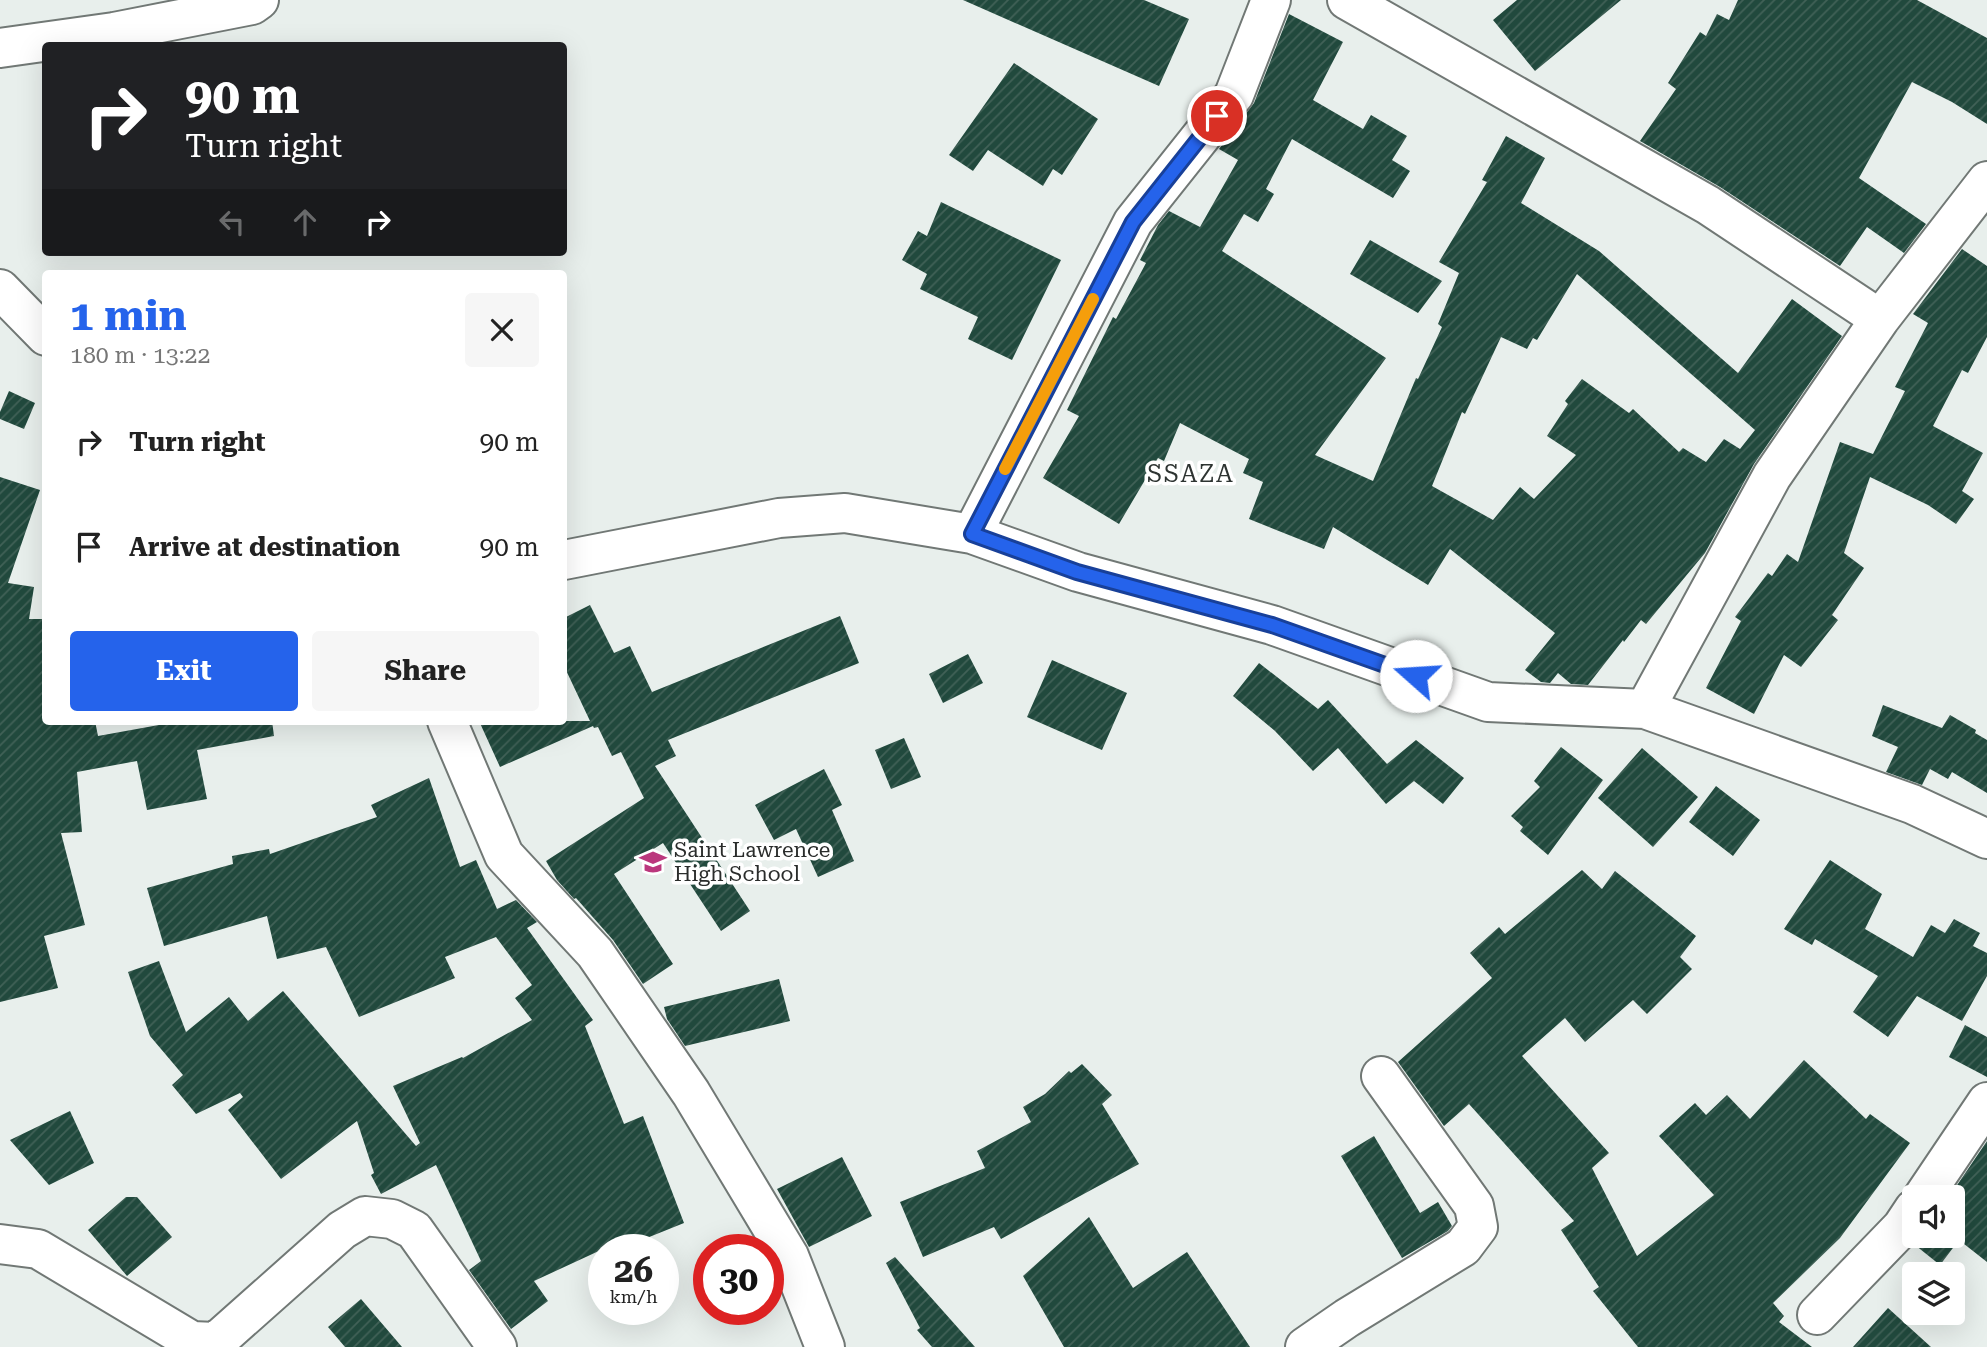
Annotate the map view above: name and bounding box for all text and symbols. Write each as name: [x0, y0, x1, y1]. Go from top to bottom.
text: 90 m: [185, 68, 300, 125]
icon: right: [70, 70, 161, 161]
pin: [1187, 86, 1247, 146]
icon: arrive: [1198, 97, 1236, 135]
text: Turn right: [185, 127, 342, 165]
icon: left: [213, 203, 251, 241]
icon: ahead: [286, 203, 324, 241]
icon: right: [359, 203, 397, 241]
text: 1 min: [70, 291, 187, 340]
button: close: [465, 293, 539, 367]
text: 180 m · 13:22: [70, 342, 210, 369]
icon: right: [70, 423, 108, 461]
text: Turn right: [129, 427, 265, 457]
text: 90 m: [480, 427, 539, 457]
district label: SSAZA: [1147, 460, 1235, 488]
icon: arrive: [70, 528, 108, 566]
text: Arrive at destination: [129, 532, 400, 562]
text: 90 m: [480, 532, 539, 562]
button: Exit: [70, 631, 298, 711]
button: Share: [312, 631, 539, 711]
position arrow: [1379, 639, 1453, 713]
place label: Saint Lawrence High School: [674, 838, 830, 886]
school or university icon: Saint Lawrence High School: [638, 847, 668, 877]
map controls: [1902, 1185, 1965, 1325]
button: sound: [1902, 1185, 1965, 1248]
speed limit sign: 30: [693, 1234, 784, 1325]
text: 26: [614, 1250, 653, 1291]
button: layers: [1902, 1262, 1965, 1325]
text: km/h: [609, 1286, 658, 1307]

